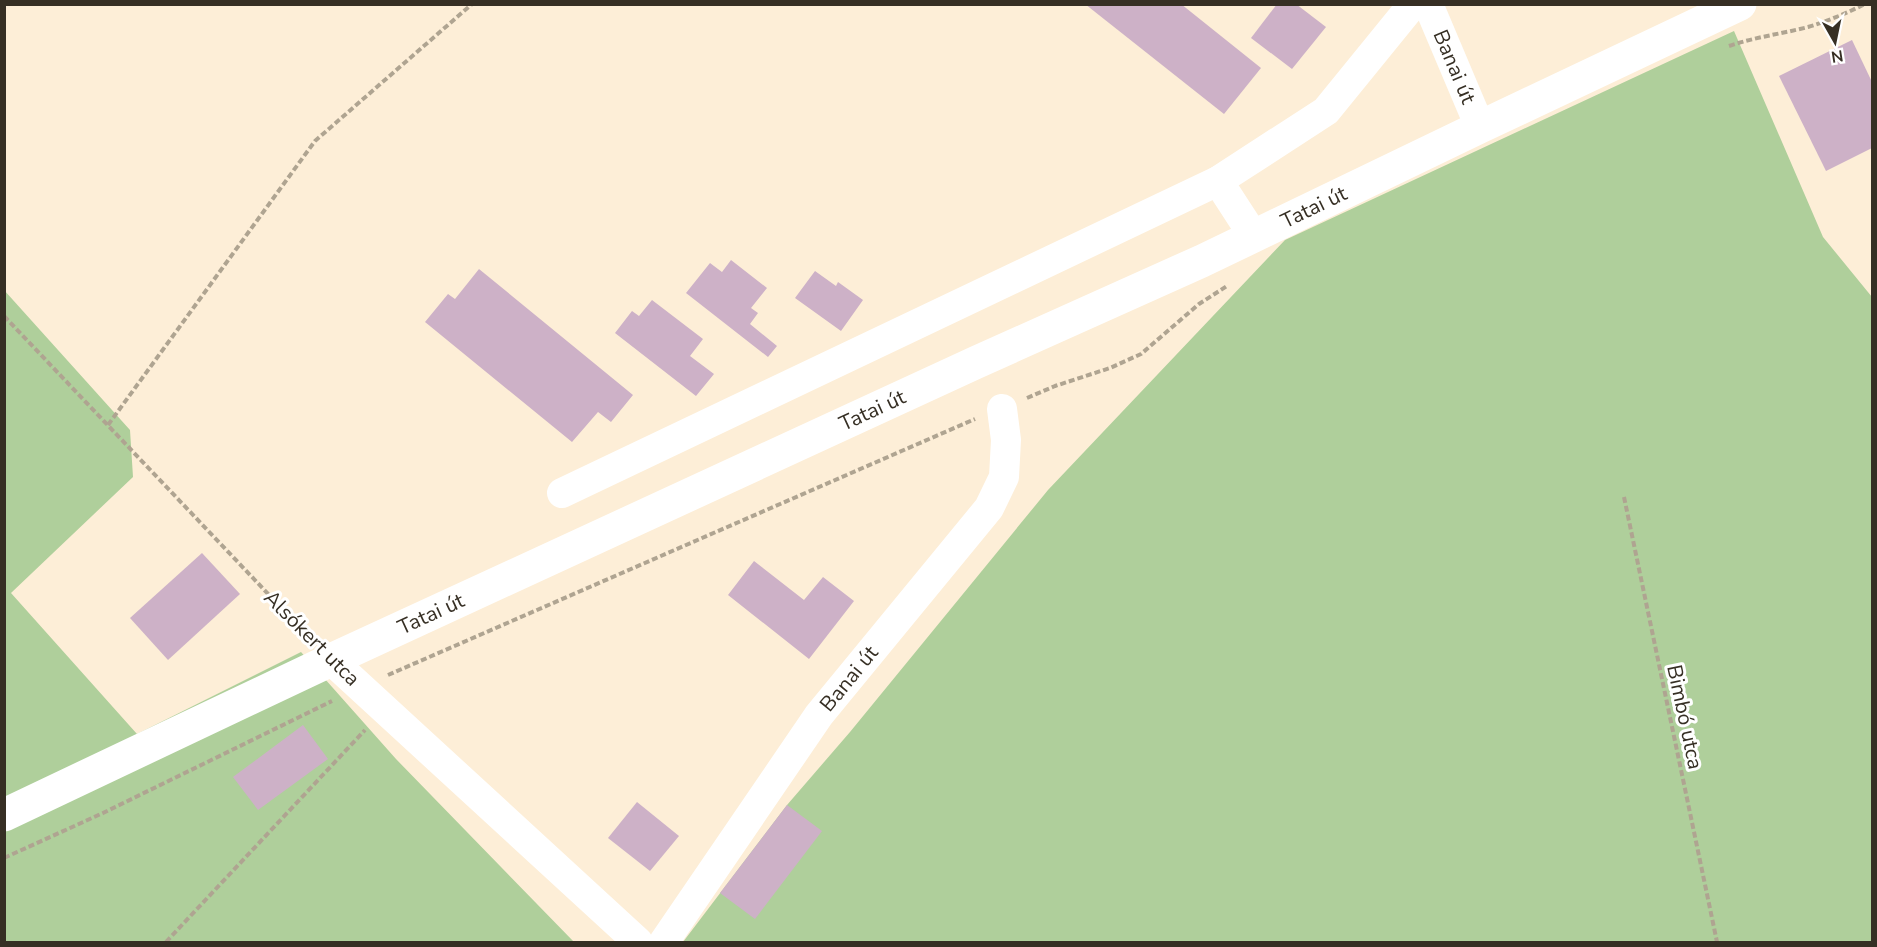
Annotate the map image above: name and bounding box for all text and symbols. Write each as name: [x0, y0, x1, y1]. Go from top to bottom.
north arrow: [1805, 12, 1865, 72]
street label: Banai út: [1426, 25, 1483, 109]
text: N: [1830, 44, 1845, 68]
street label: Tatai út: [1276, 179, 1352, 235]
street label: Tatai út: [835, 383, 911, 438]
street label: Alsókert utca: [258, 584, 366, 692]
street label: Tatai út: [393, 586, 469, 641]
street label: Banai út: [813, 639, 885, 718]
street label: Bimbó utca: [1660, 662, 1710, 772]

